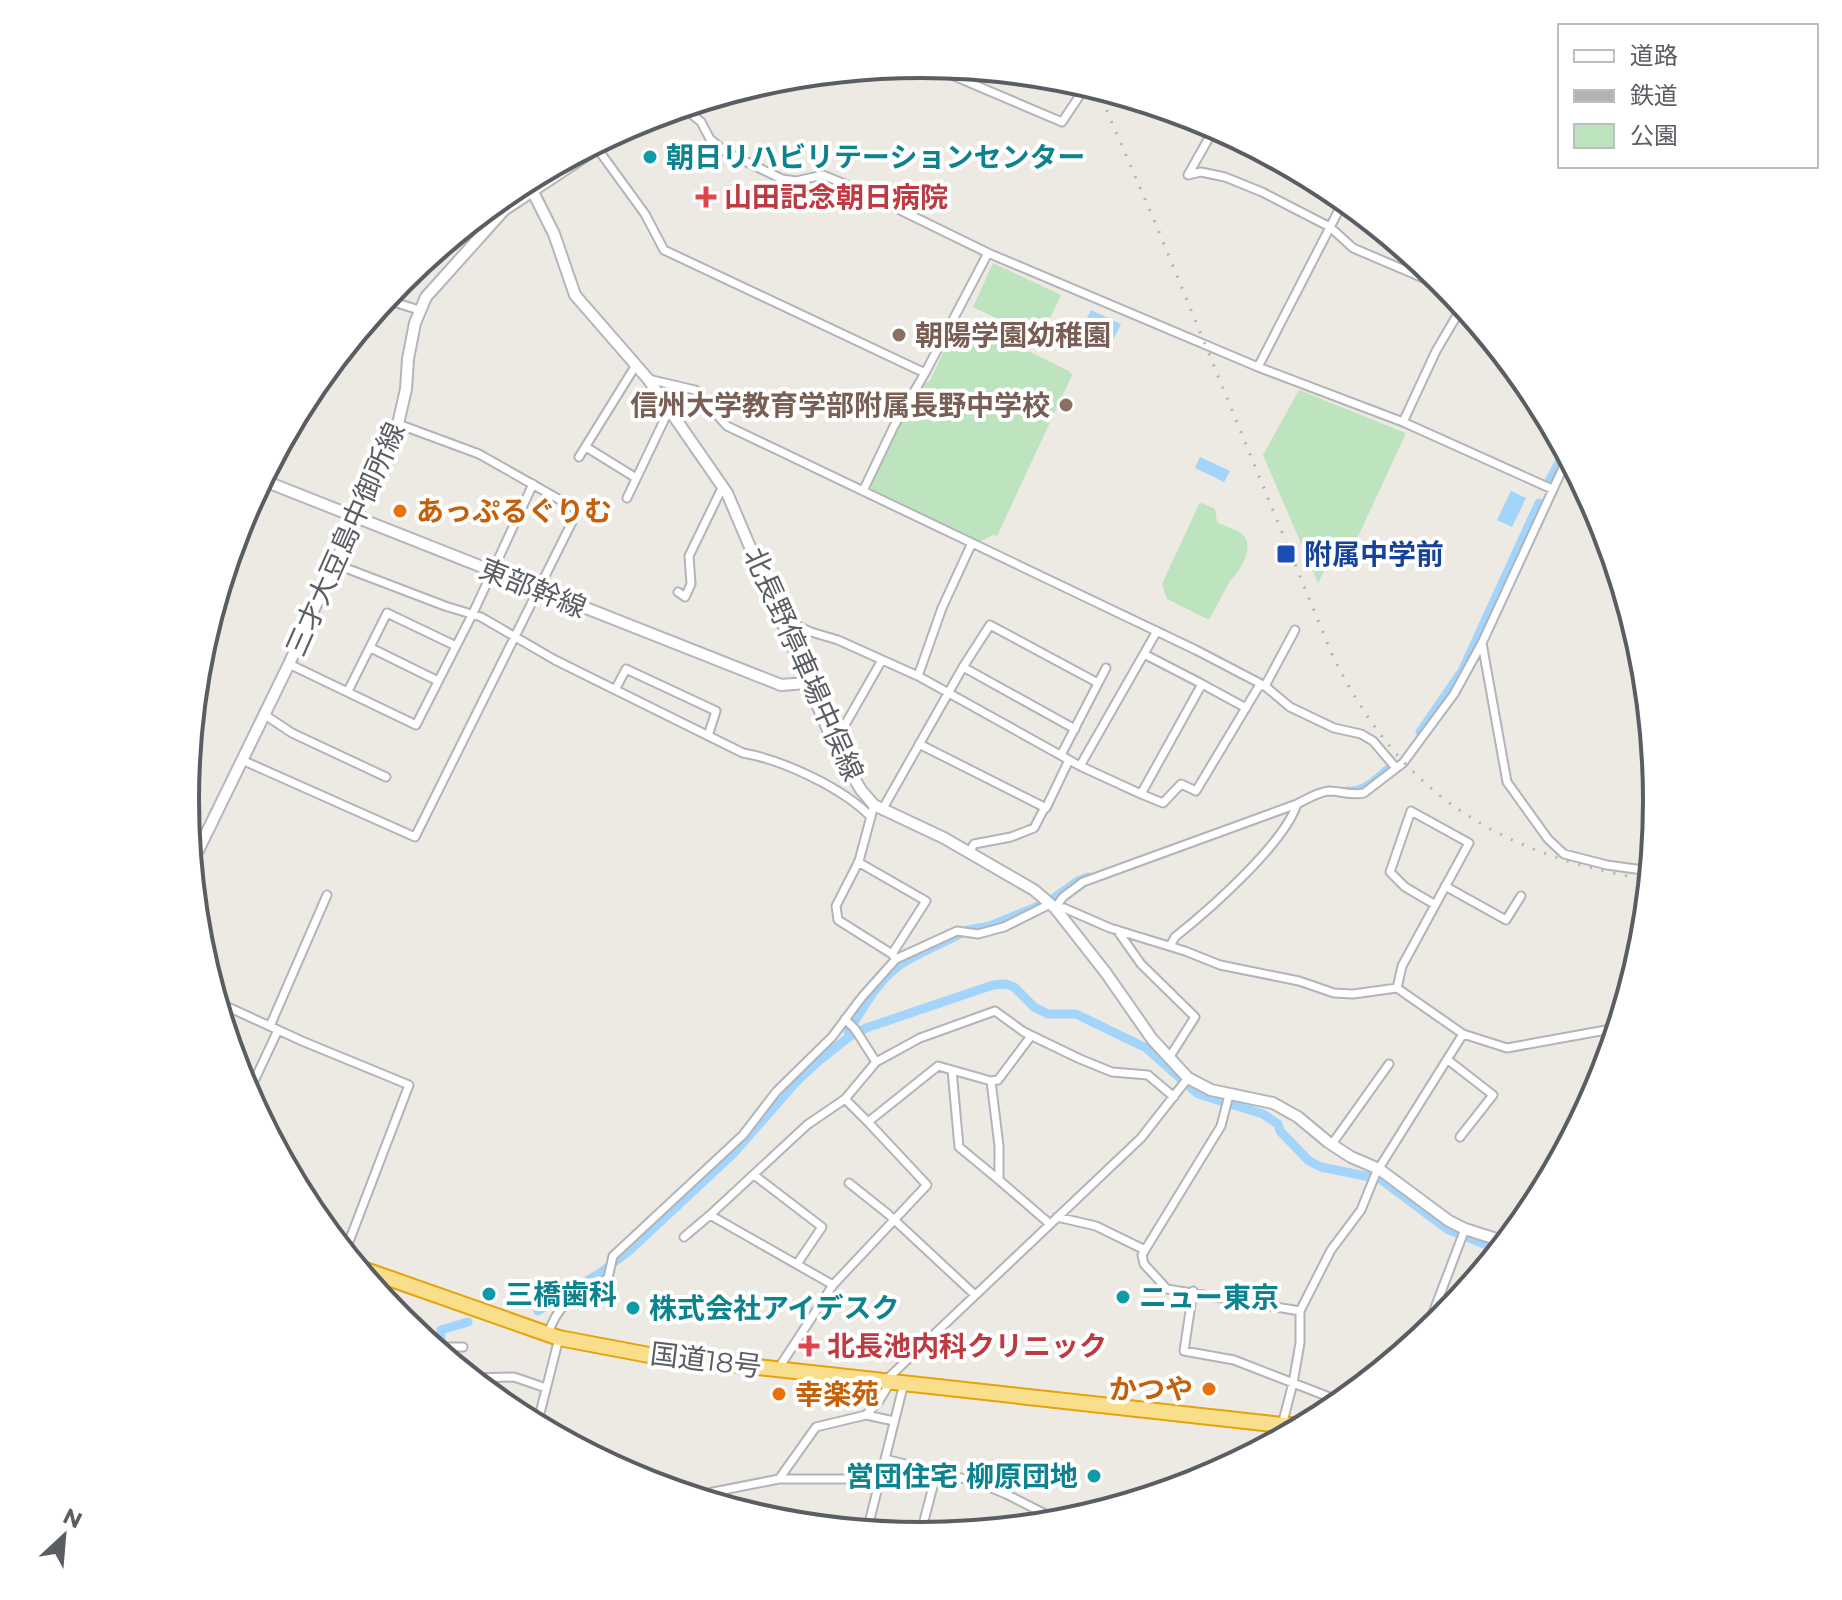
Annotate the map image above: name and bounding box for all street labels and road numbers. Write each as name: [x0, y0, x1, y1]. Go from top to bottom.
street label: 三才大豆島中御所線: [278, 417, 412, 661]
street label: 北長野停車場中俣線: [737, 542, 871, 786]
street label: 東部幹線: [475, 551, 591, 625]
street label: 国道18号: [648, 1336, 764, 1384]

